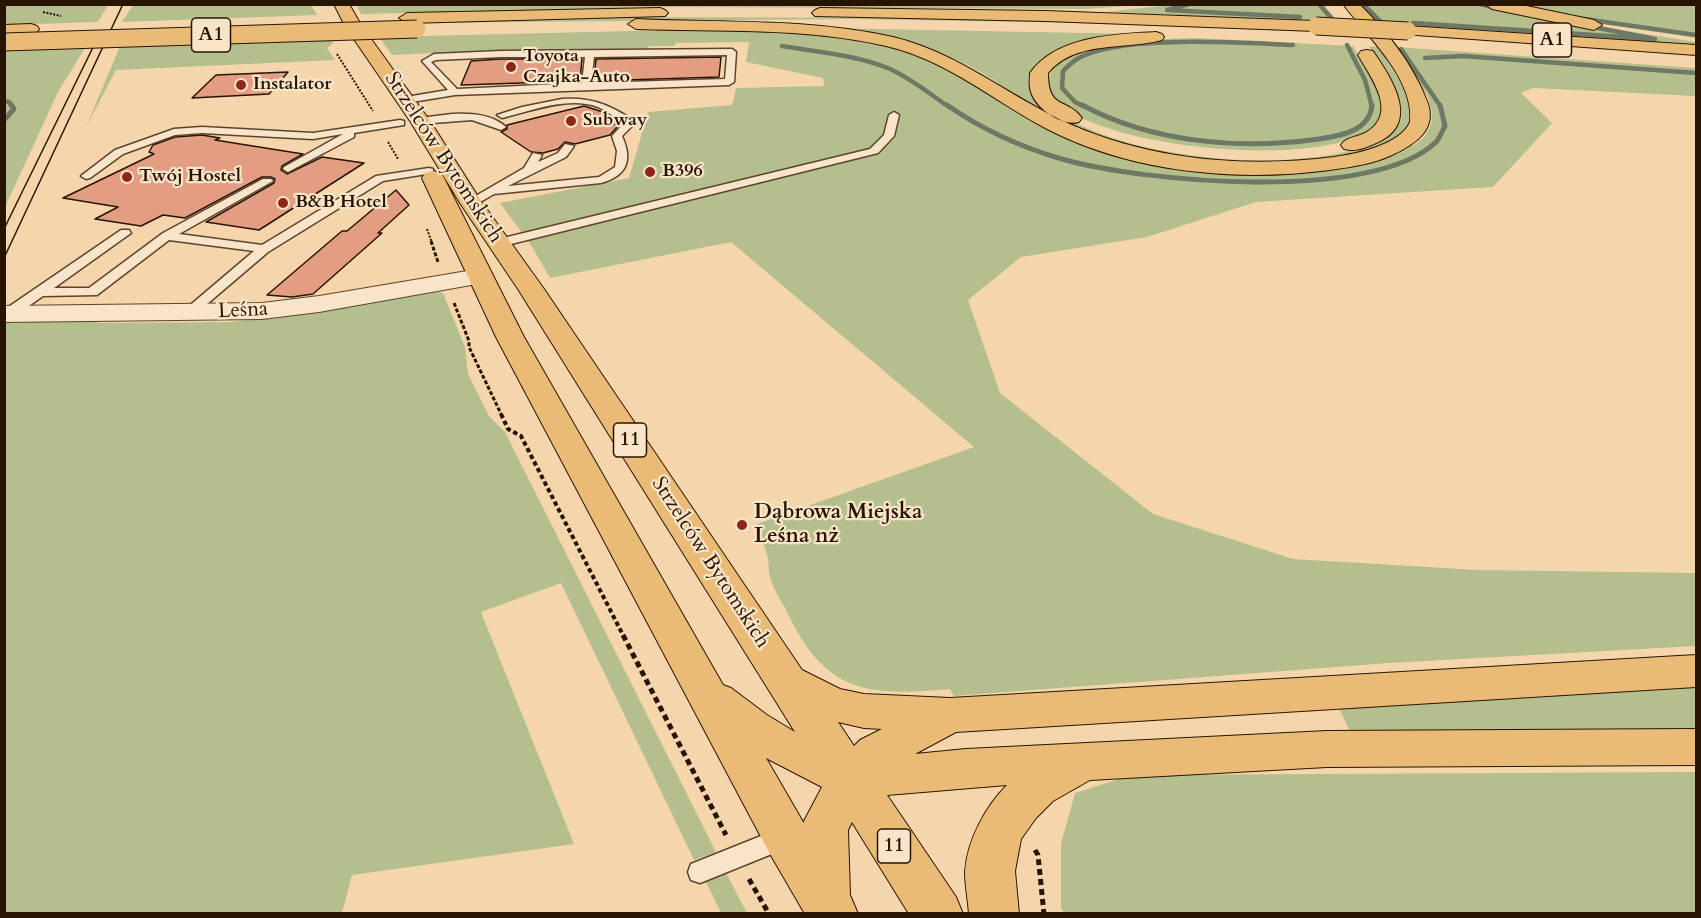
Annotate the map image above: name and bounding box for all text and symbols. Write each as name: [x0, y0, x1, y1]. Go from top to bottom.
road number: A1: [192, 18, 230, 52]
road number: A1: [1532, 23, 1572, 57]
place label: Toyota Czajka-Auto: [523, 46, 630, 88]
marker: Toyota Czajka-Auto: [504, 60, 518, 74]
street label: Strzelców Bytomskich: [378, 68, 508, 248]
place label: Instalator: [253, 74, 331, 96]
marker: Instalator: [234, 78, 248, 92]
place label: Subway: [583, 110, 647, 132]
marker: Subway: [564, 114, 578, 128]
place label: B396: [662, 161, 703, 183]
marker: B396: [643, 165, 657, 179]
place label: Twój Hostel: [139, 166, 241, 188]
marker: Twój Hostel: [120, 170, 134, 184]
place label: B&B Hotel: [295, 192, 387, 214]
marker: B&B Hotel: [276, 196, 290, 210]
street label: Leśna: [217, 297, 269, 325]
road number: 11: [614, 423, 646, 457]
street label: Strzelców Bytomskich: [645, 473, 775, 653]
place label: Dąbrowa Miejska Leśna nż: [754, 500, 922, 550]
marker: Dąbrowa Miejska Leśna nż: [735, 518, 749, 532]
road number: 11: [878, 829, 910, 863]

